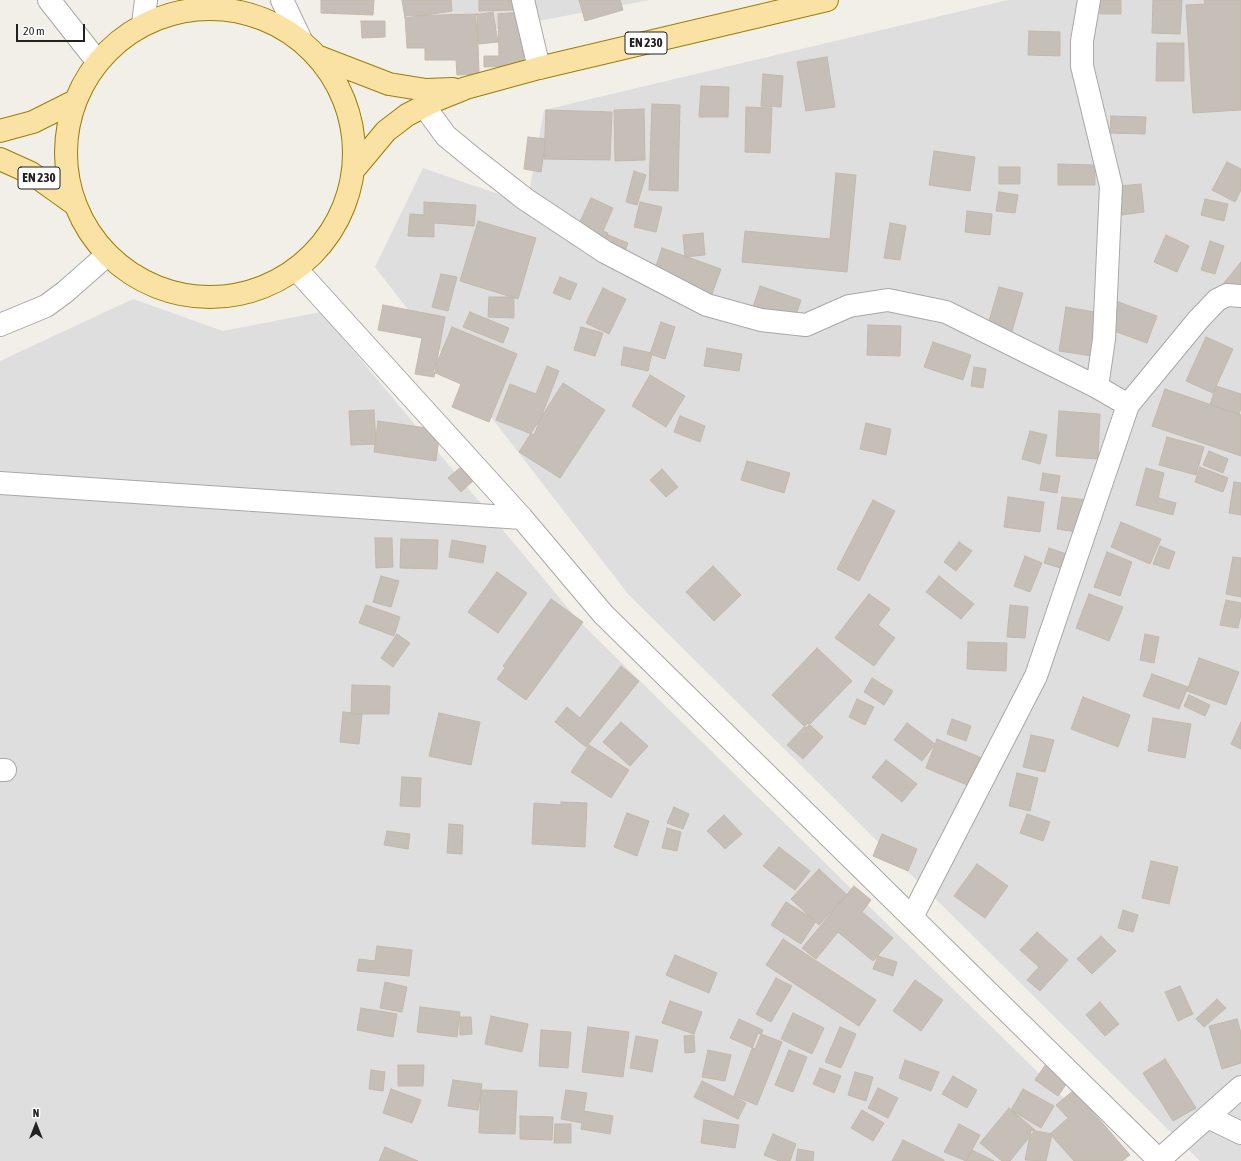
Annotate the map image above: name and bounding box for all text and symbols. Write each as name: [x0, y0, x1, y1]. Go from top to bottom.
scale bar: [18, 16, 87, 42]
text: 20 m: [23, 24, 45, 38]
road number: EN 230: [625, 32, 667, 54]
road number: EN 230: [18, 167, 60, 189]
north arrow: [16, 1105, 56, 1145]
text: N: [33, 1107, 39, 1119]

